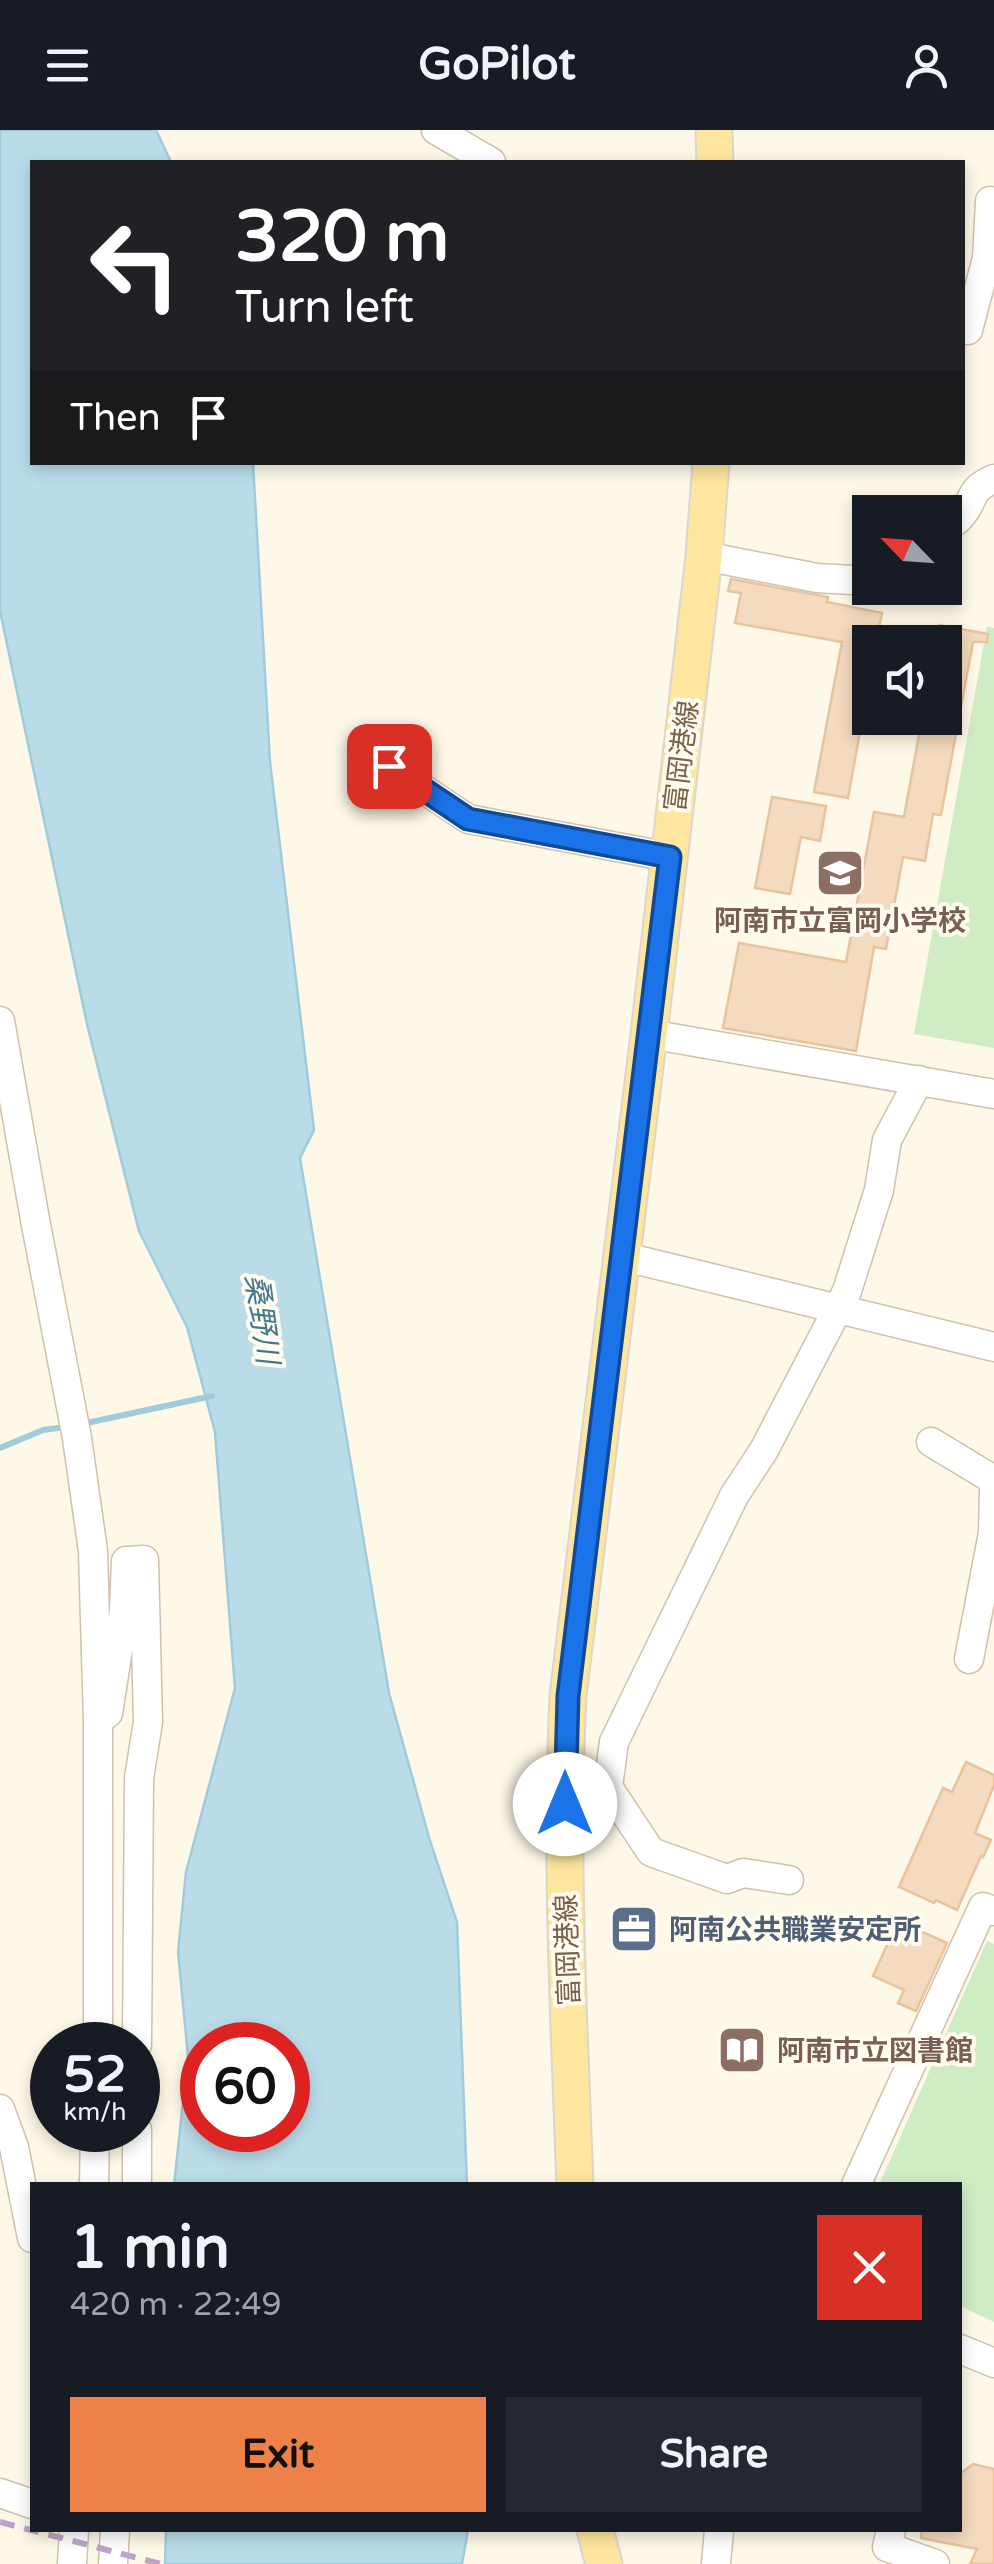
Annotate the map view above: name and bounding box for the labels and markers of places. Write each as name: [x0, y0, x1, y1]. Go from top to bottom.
pin: [347, 724, 432, 809]
school or university icon: 阿南市立富岡小学校: [814, 847, 866, 899]
place label: 阿南市立富岡小学校: [714, 904, 966, 938]
office icon: 阿南公共職業安定所: [608, 1903, 660, 1955]
place label: 阿南公共職業安定所: [669, 1913, 921, 1947]
library icon: 阿南市立図書館: [716, 2024, 768, 2076]
place label: 阿南市立図書館: [777, 2034, 973, 2068]

